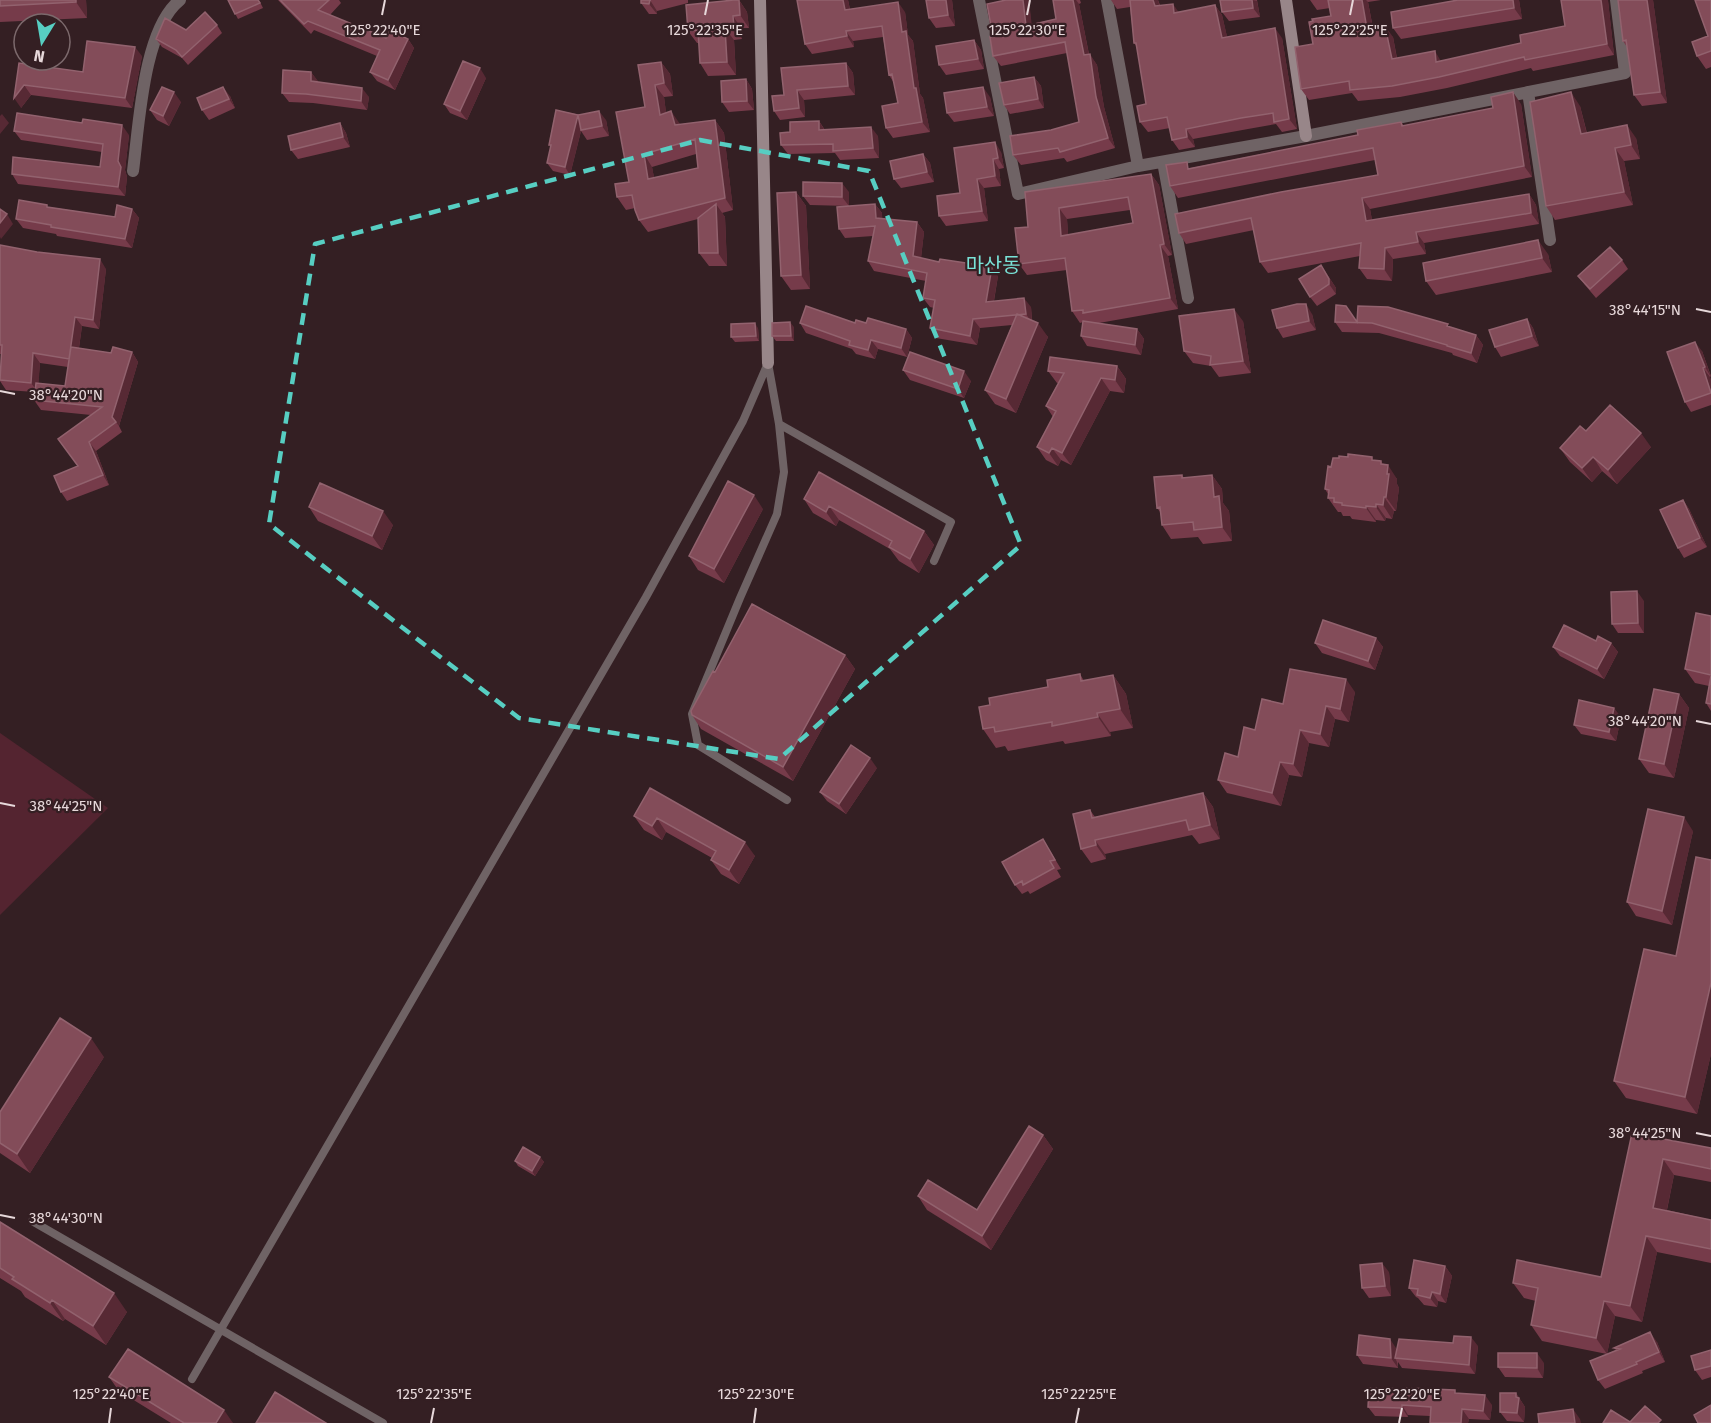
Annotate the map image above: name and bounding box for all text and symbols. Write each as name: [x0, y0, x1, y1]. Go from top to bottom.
north arrow: [12, 12, 72, 72]
text: 125°22'40"E: [344, 21, 420, 39]
text: 125°22'35"E: [667, 21, 743, 39]
text: 125°22'30"E: [989, 21, 1065, 39]
text: 125°22'25"E: [1312, 21, 1388, 39]
text: N: [32, 46, 46, 67]
district label: 마산동: [965, 253, 1021, 277]
text: 38°44'15"N: [1609, 301, 1681, 319]
text: 38°44'20"N: [29, 386, 103, 404]
text: 38°44'20"N: [1608, 712, 1682, 730]
text: 38°44'25"N: [30, 797, 102, 815]
text: 38°44'25"N: [1609, 1124, 1681, 1142]
text: 38°44'30"N: [29, 1209, 103, 1227]
text: 125°22'40"E: [73, 1385, 149, 1403]
text: 125°22'35"E: [396, 1385, 472, 1403]
text: 125°22'30"E: [718, 1385, 794, 1403]
text: 125°22'25"E: [1041, 1385, 1117, 1403]
text: 125°22'20"E: [1364, 1385, 1440, 1403]

